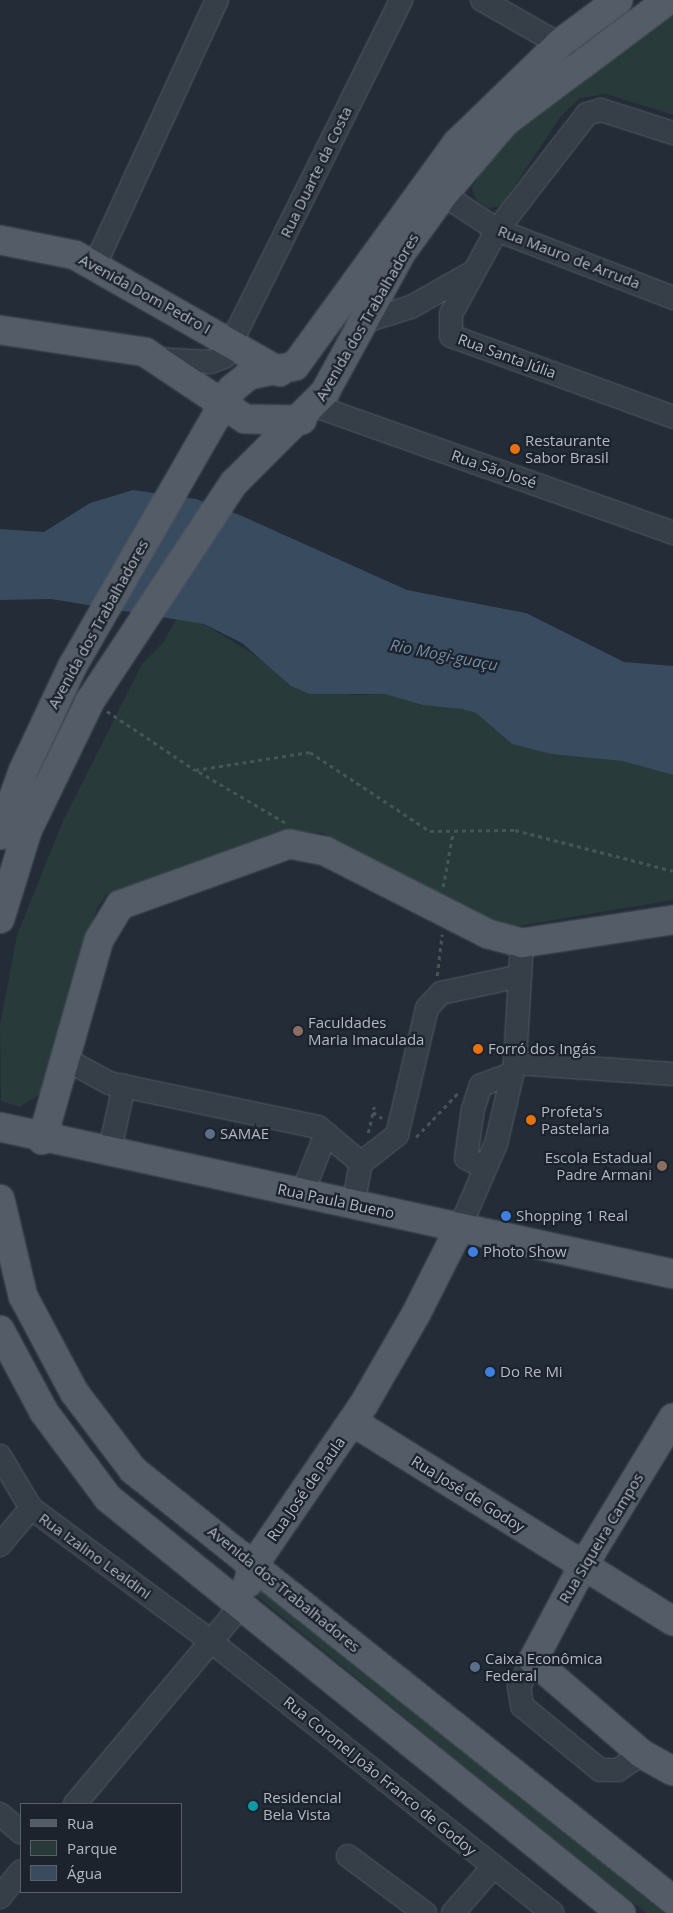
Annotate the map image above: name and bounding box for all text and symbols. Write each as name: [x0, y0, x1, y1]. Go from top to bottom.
street label: Rua Duarte da Costa: [276, 104, 356, 240]
street label: Rua Mauro de Arruda: [495, 222, 643, 292]
street label: Avenida dos Trabalhadores: [312, 230, 422, 404]
street label: Avenida Dom Pedro I: [76, 250, 214, 338]
street label: Rua Santa Júlia: [455, 330, 559, 382]
place label: Restaurante Sabor Brasil: [525, 431, 610, 466]
marker: Restaurante Sabor Brasil: [509, 443, 521, 455]
street label: Rua São José: [449, 446, 539, 492]
street label: Avenida dos Trabalhadores: [44, 536, 152, 712]
water label: Rio Mogi-guaçu: [389, 635, 499, 675]
place label: Faculdades Maria Imaculada: [308, 1013, 424, 1048]
marker: Faculdades Maria Imaculada: [292, 1025, 304, 1037]
place label: Forró dos Ingás: [488, 1040, 596, 1058]
marker: Forró dos Ingás: [472, 1043, 484, 1055]
place label: Profeta's Pastelaria: [541, 1102, 610, 1137]
marker: Profeta's Pastelaria: [525, 1114, 537, 1126]
place label: SAMAE: [220, 1125, 269, 1143]
marker: SAMAE: [204, 1128, 216, 1140]
place label: Escola Estadual Padre Armani: [545, 1148, 652, 1183]
marker: Escola Estadual Padre Armani: [656, 1160, 668, 1172]
street label: Rua Paula Bueno: [276, 1180, 396, 1222]
place label: Shopping 1 Real: [516, 1207, 628, 1225]
marker: Shopping 1 Real: [500, 1210, 512, 1222]
place label: Photo Show: [483, 1243, 567, 1261]
marker: Photo Show: [467, 1246, 479, 1258]
place label: Do Re Mi: [500, 1363, 563, 1381]
marker: Do Re Mi: [484, 1366, 496, 1378]
street label: Rua José de Paula: [263, 1433, 349, 1545]
street label: Rua José de Godoy: [408, 1452, 528, 1536]
street label: Rua Siqueira Campos: [555, 1470, 647, 1606]
street label: Rua Izalino Lealdini: [35, 1509, 155, 1603]
street label: Avenida dos Trabalhadores: [204, 1522, 364, 1656]
place label: Caixa Econômica Federal: [485, 1649, 603, 1684]
marker: Caixa Econômica Federal: [469, 1661, 481, 1673]
street label: Rua Coronel João Franco de Godoy: [280, 1693, 480, 1859]
place label: Residencial Bela Vista: [263, 1788, 342, 1823]
marker: Residencial Bela Vista: [247, 1800, 259, 1812]
legend: [20, 1803, 182, 1893]
text: Rua: [67, 1813, 94, 1833]
text: Parque: [67, 1838, 117, 1858]
text: Água: [67, 1863, 102, 1883]

